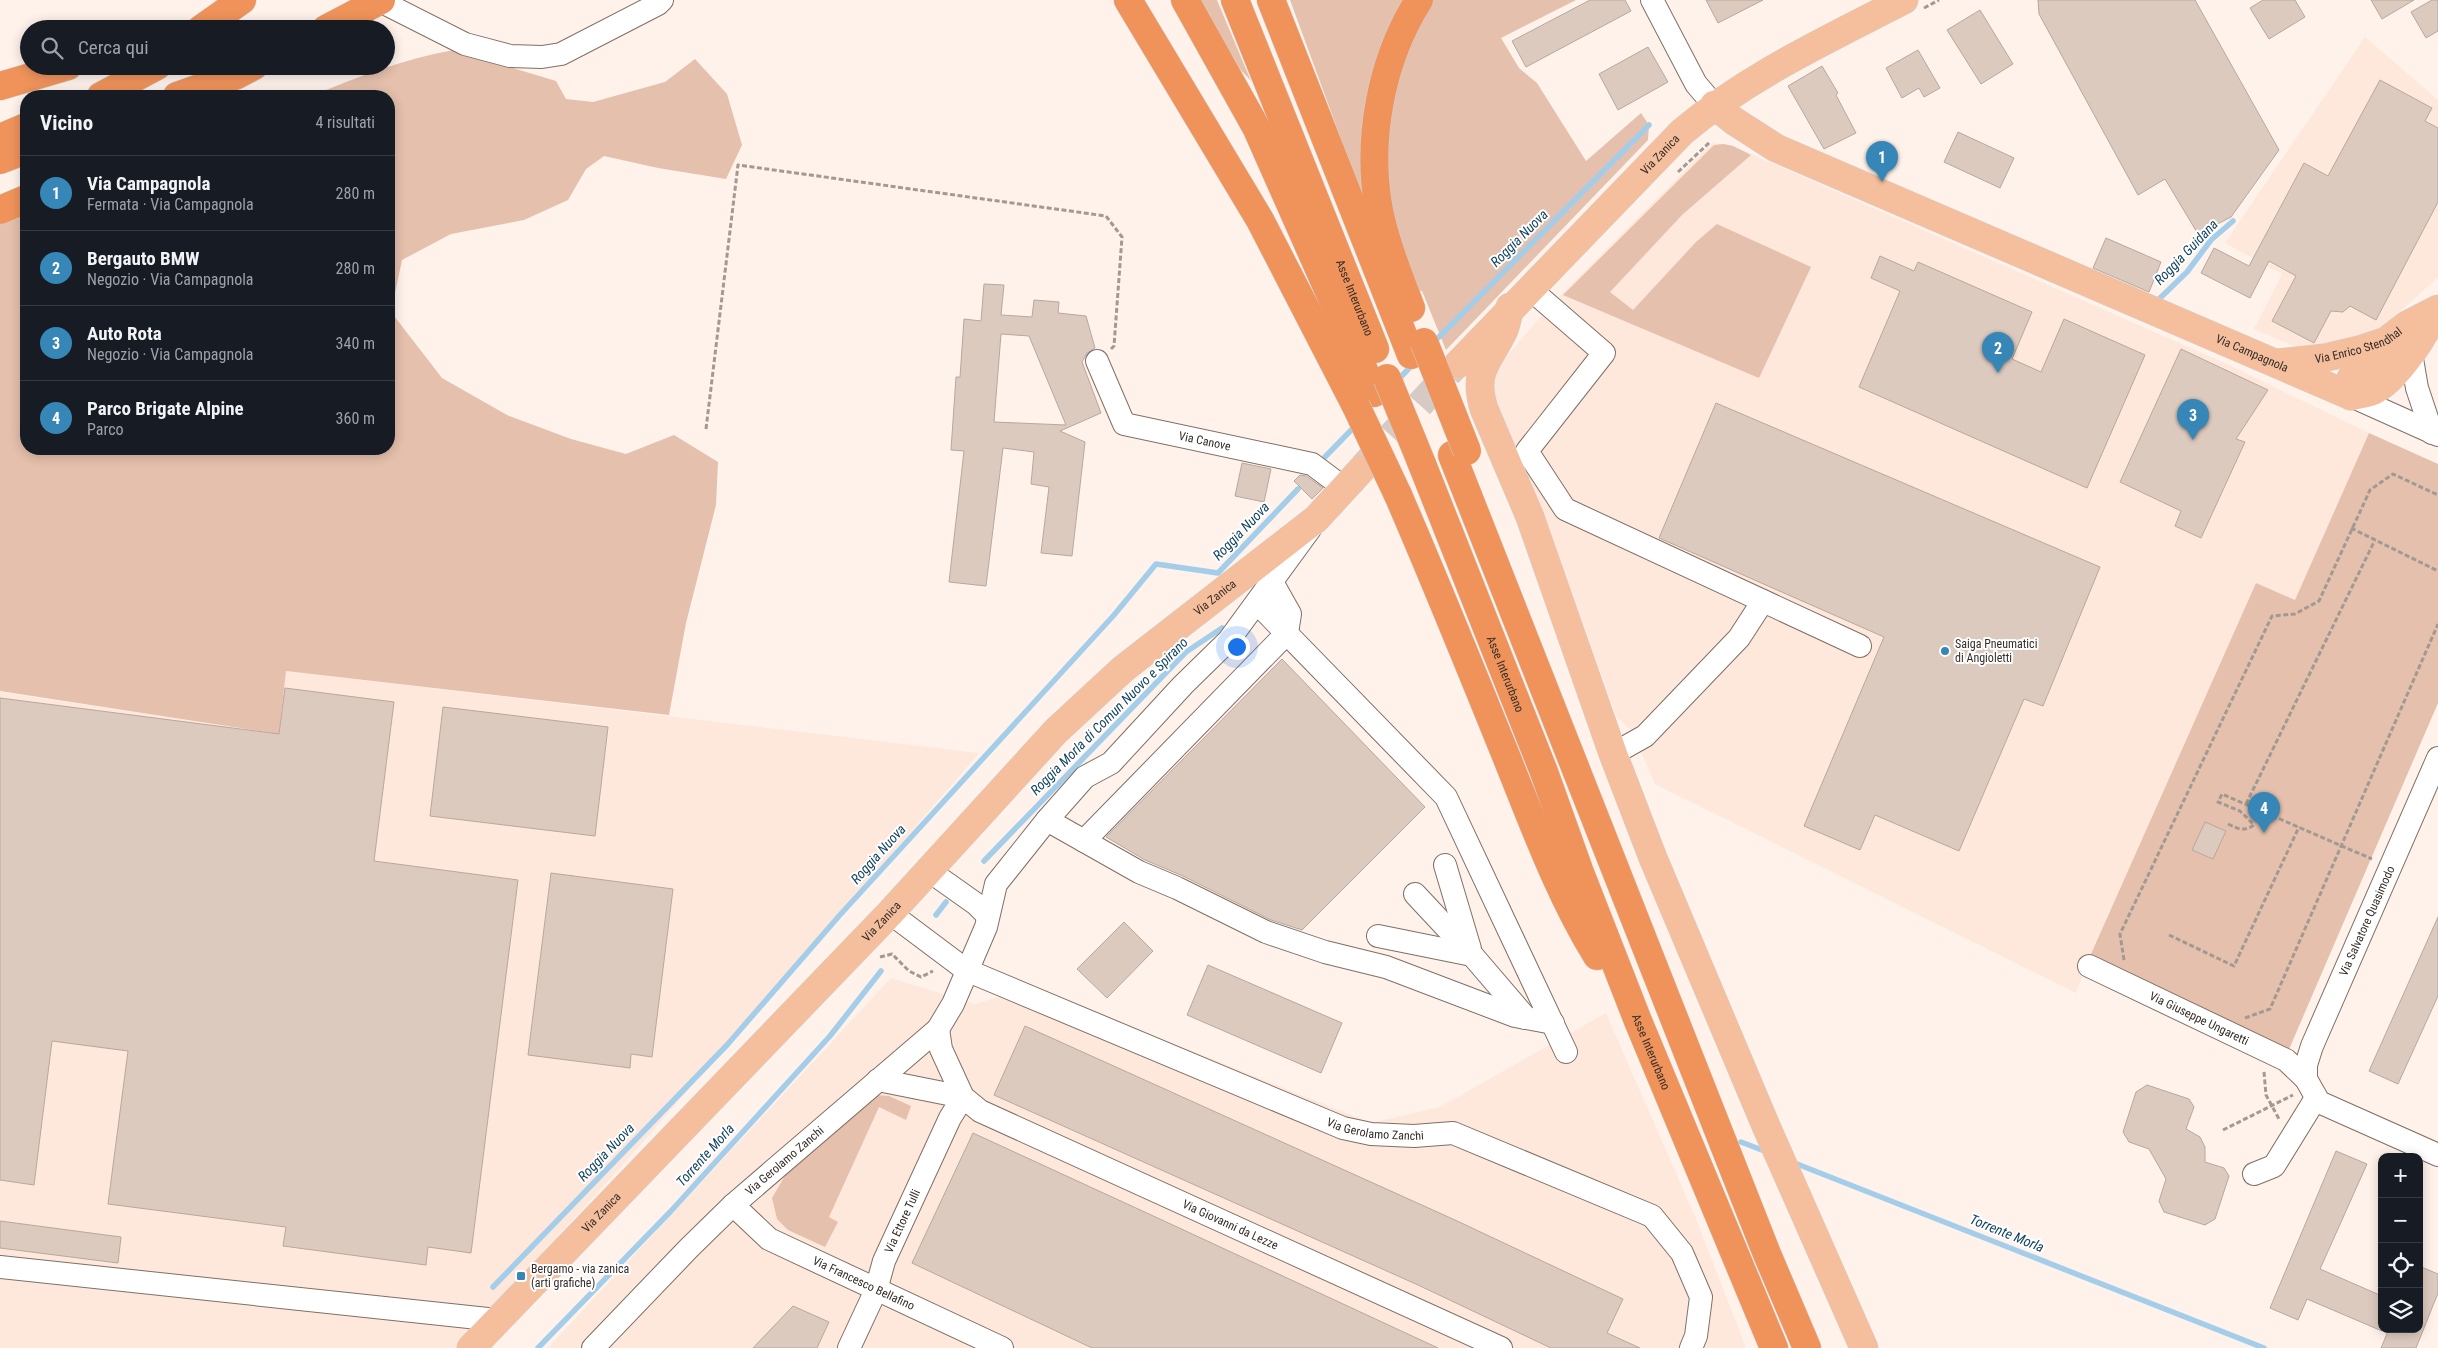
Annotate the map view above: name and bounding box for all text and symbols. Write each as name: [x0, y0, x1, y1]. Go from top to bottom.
search box: [20, 20, 395, 75]
icon: search: [38, 34, 66, 62]
text: Cerca qui: [78, 36, 149, 59]
text: Vicino: [40, 111, 93, 135]
text: 4 risultati: [315, 113, 375, 132]
street label: Via Zanica: [1638, 132, 1683, 177]
pin: 1: [1866, 141, 1898, 182]
text: Via Campagnola: [87, 172, 210, 195]
text: 1: [52, 184, 60, 203]
text: 280 m: [336, 184, 375, 203]
text: Fermata · Via Campagnola: [87, 195, 254, 214]
water label: Roggia Nuova: [1487, 206, 1551, 270]
water label: Roggia Guidana: [2151, 216, 2221, 288]
text: Bergauto BMW: [87, 247, 199, 270]
street label: Asse Interurbano: [1333, 258, 1376, 338]
text: 2: [52, 259, 60, 278]
text: 280 m: [336, 259, 375, 278]
text: Negozio · Via Campagnola: [87, 270, 254, 289]
text: Auto Rota: [87, 322, 162, 345]
street label: Via Enrico Stendhal: [2314, 324, 2405, 366]
pin: 2: [1982, 332, 2014, 373]
street label: Via Campagnola: [2214, 332, 2291, 375]
text: 3: [52, 334, 60, 353]
text: 340 m: [336, 334, 375, 353]
text: Negozio · Via Campagnola: [87, 345, 254, 364]
text: Parco Brigate Alpine: [87, 397, 244, 420]
pin: 3: [2177, 399, 2209, 440]
text: 4: [52, 409, 60, 428]
text: 360 m: [336, 409, 375, 428]
text: Parco: [87, 420, 124, 439]
street label: Via Canove: [1177, 429, 1232, 454]
water label: Roggia Nuova: [1209, 499, 1273, 563]
street label: Via Zanica: [1191, 577, 1239, 618]
water label: Roggia Morla di Comun Nuovo e Spirano: [1027, 634, 1191, 798]
your location: [1224, 634, 1250, 660]
street label: Asse Interurbano: [1484, 634, 1527, 714]
place label: Saiga Pneumatici di Angioletti: [1955, 637, 2037, 665]
marker: Saiga Pneumatici di Angioletti: [1939, 645, 1951, 657]
pin: 4: [2248, 792, 2280, 833]
water label: Roggia Nuova: [847, 821, 909, 887]
street label: Via Salvatore Quasimodo: [2336, 864, 2398, 978]
street label: Via Zanica: [859, 899, 904, 944]
street label: Via Giuseppe Ungaretti: [2147, 989, 2251, 1048]
street label: Asse Interurbano: [1629, 1012, 1673, 1092]
street label: Via Gerolamo Zanchi: [1325, 1115, 1424, 1143]
water label: Roggia Nuova: [574, 1120, 638, 1184]
water label: Torrente Morla: [673, 1120, 737, 1190]
street label: Via Gerolamo Zanchi: [743, 1123, 826, 1198]
map controls: [2378, 1153, 2423, 1333]
button: +: [2378, 1153, 2423, 1198]
street label: Via Ettore Tulli: [882, 1187, 923, 1255]
street label: Via Zanica: [579, 1190, 624, 1235]
street label: Via Giovanni da Lezze: [1180, 1197, 1281, 1253]
button: −: [2378, 1198, 2423, 1243]
water label: Torrente Morla: [1968, 1211, 2046, 1255]
button: locate: [2378, 1243, 2423, 1288]
street label: Via Francesco Bellafino: [810, 1253, 917, 1313]
place label: Bergamo - via zanica (arti grafiche): [531, 1262, 629, 1290]
marker: Bergamo - via zanica (arti grafiche): [515, 1270, 527, 1282]
button: layers: [2378, 1288, 2423, 1333]

